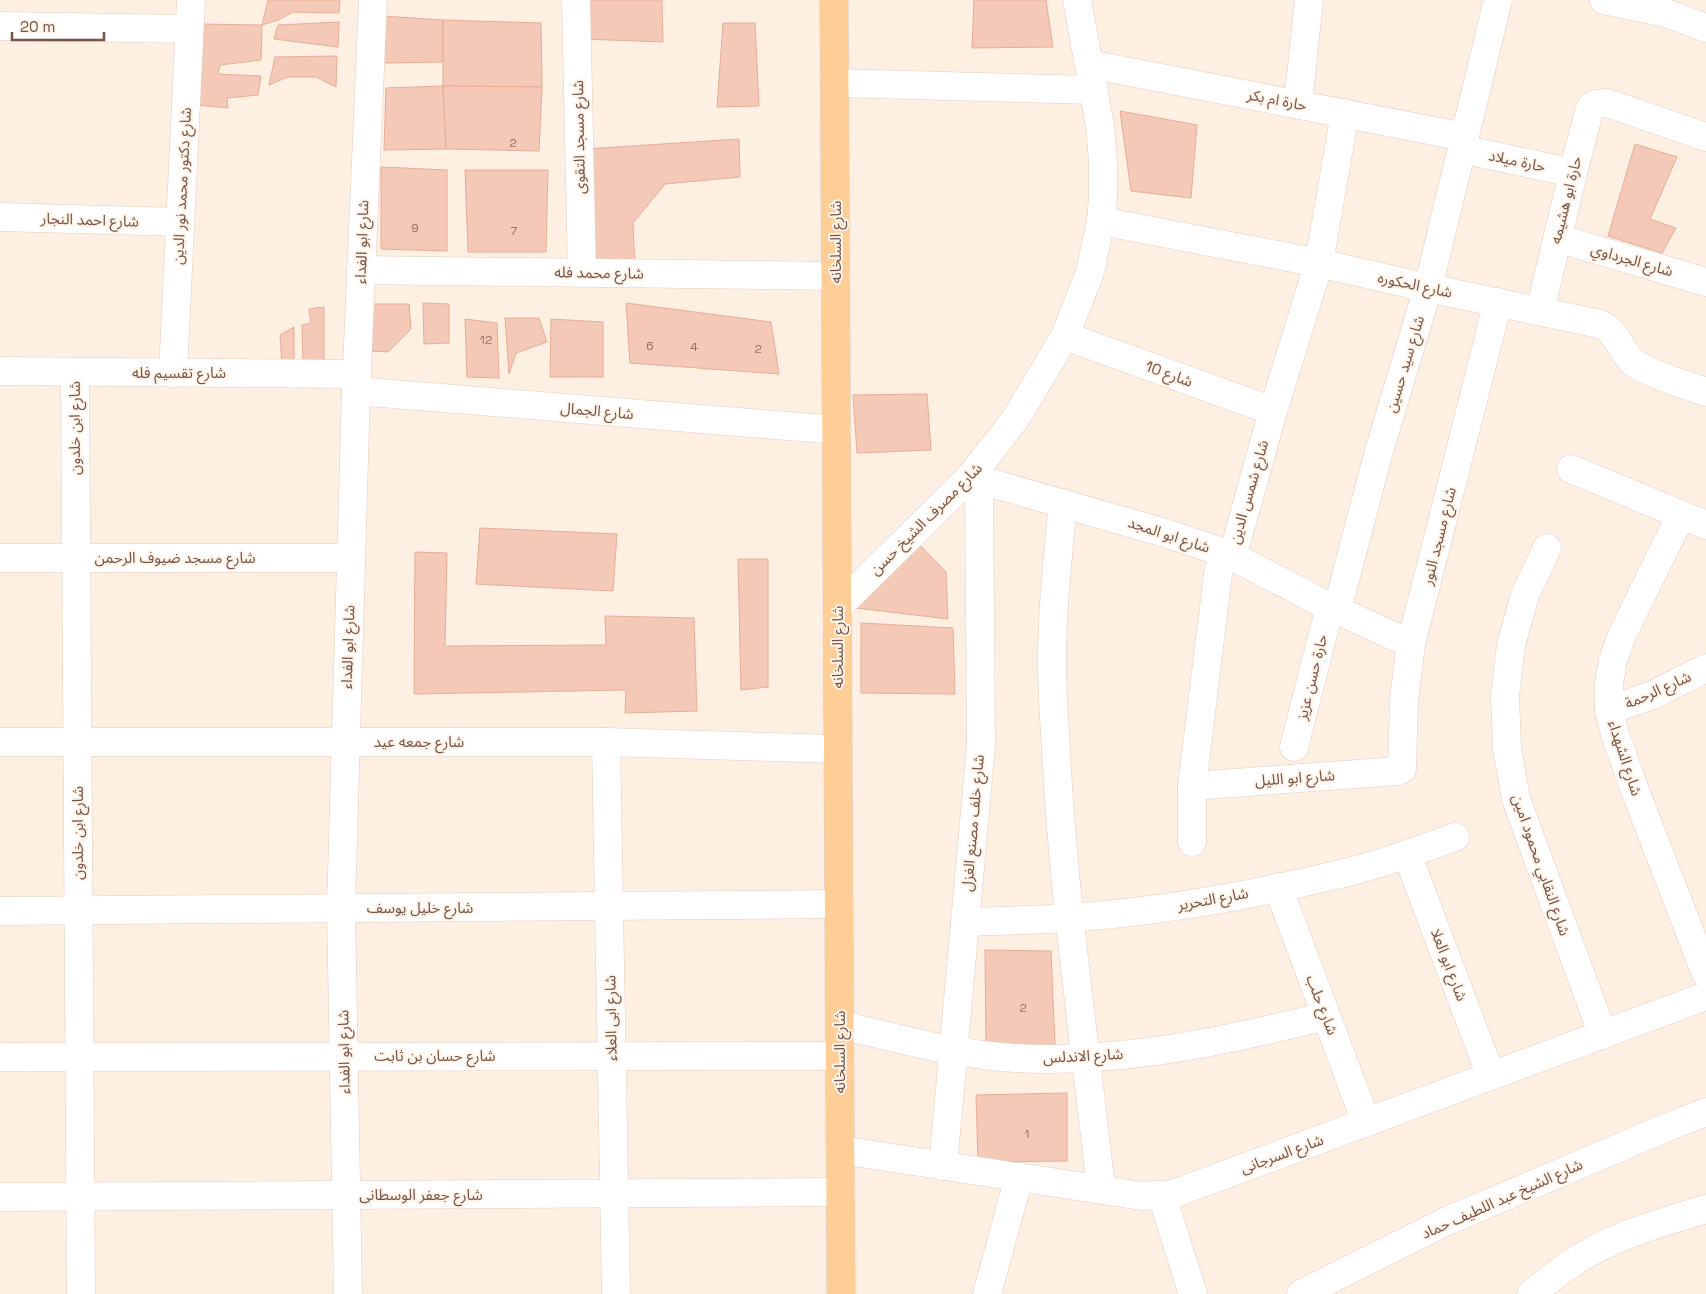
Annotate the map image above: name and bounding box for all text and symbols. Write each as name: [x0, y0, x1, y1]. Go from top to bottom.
scale bar: [12, 10, 105, 42]
text: 20 m: [20, 17, 55, 36]
street label: شارع مسجد التقوى: [568, 80, 592, 194]
street label: حارة ام بكر: [1244, 84, 1309, 117]
street label: شارع دكتور محمد نور الدين: [168, 106, 198, 265]
house number: 2: [509, 135, 517, 151]
street label: حارة ميلاد: [1487, 145, 1547, 176]
street label: حارة ابو هشيمه: [1545, 154, 1586, 246]
street label: شارع ابو الفداء: [351, 199, 375, 285]
street label: شارع السلخانه: [826, 200, 848, 284]
street label: شارع احمد النجار: [40, 208, 140, 234]
house number: 9: [411, 220, 419, 236]
house number: 7: [511, 223, 518, 239]
street label: شارع الجرداوي: [1588, 239, 1676, 283]
street label: شارع محمد فله: [554, 262, 644, 286]
street label: شارع الحكوره: [1375, 267, 1454, 305]
street label: شارع سيد حسين: [1381, 313, 1431, 416]
house number: 12: [480, 332, 492, 348]
house number: 6: [646, 338, 654, 354]
house number: 4: [690, 339, 698, 355]
house number: 2: [754, 341, 762, 357]
street label: شارع 10: [1142, 356, 1196, 394]
street label: شارع تقسيم فله: [132, 363, 226, 385]
street label: شارع ابن خلدون: [65, 381, 87, 475]
street label: شارع الجمال: [559, 398, 635, 426]
street label: شارع شمس الدين: [1225, 437, 1275, 547]
street label: شارع مصرف الشيخ حسن: [865, 458, 988, 581]
street label: شارع مسجد النور: [1417, 485, 1463, 589]
street label: شارع ابو المجد: [1125, 512, 1213, 560]
street label: شارع مسجد ضيوف الرحمن: [94, 548, 256, 570]
street label: شارع ابو الفداء: [337, 604, 361, 690]
street label: شارع السلخانه: [828, 605, 850, 689]
street label: حارة حسن عزيز: [1291, 632, 1331, 723]
street label: شارع الرحمة: [1622, 666, 1695, 715]
street label: شارع الشهداء: [1601, 718, 1647, 799]
street label: شارع جمعه عيد: [374, 732, 465, 754]
street label: شارع خلف مصنع الغزل: [957, 753, 991, 893]
street label: شارع ابو الليل: [1254, 765, 1336, 793]
street label: شارع ابن خلدون: [68, 786, 90, 880]
street label: شارع النقابي محمود امين: [1505, 791, 1575, 939]
street label: شارع التحرير: [1175, 883, 1251, 917]
street label: شارع خليل يوسف: [367, 898, 474, 920]
street label: شارع ابو العلا: [1424, 926, 1472, 1005]
street label: شارع حلب: [1300, 972, 1343, 1039]
street label: شارع ابى العلاء: [600, 975, 624, 1061]
house number: 2: [1019, 1000, 1027, 1016]
street label: شارع ابو الفداء: [333, 1009, 357, 1094]
street label: شارع السلخانه: [830, 1010, 852, 1094]
street label: شارع الاندلس: [1042, 1044, 1124, 1070]
street label: شارع حسان بن ثابت: [374, 1046, 496, 1068]
house number: 1: [1024, 1126, 1030, 1142]
street label: شارع السرجانى: [1238, 1130, 1327, 1180]
street label: شارع الشيخ عبد اللطيف حماد: [1418, 1154, 1587, 1245]
street label: شارع جعفر الوسطانى: [359, 1185, 483, 1207]

